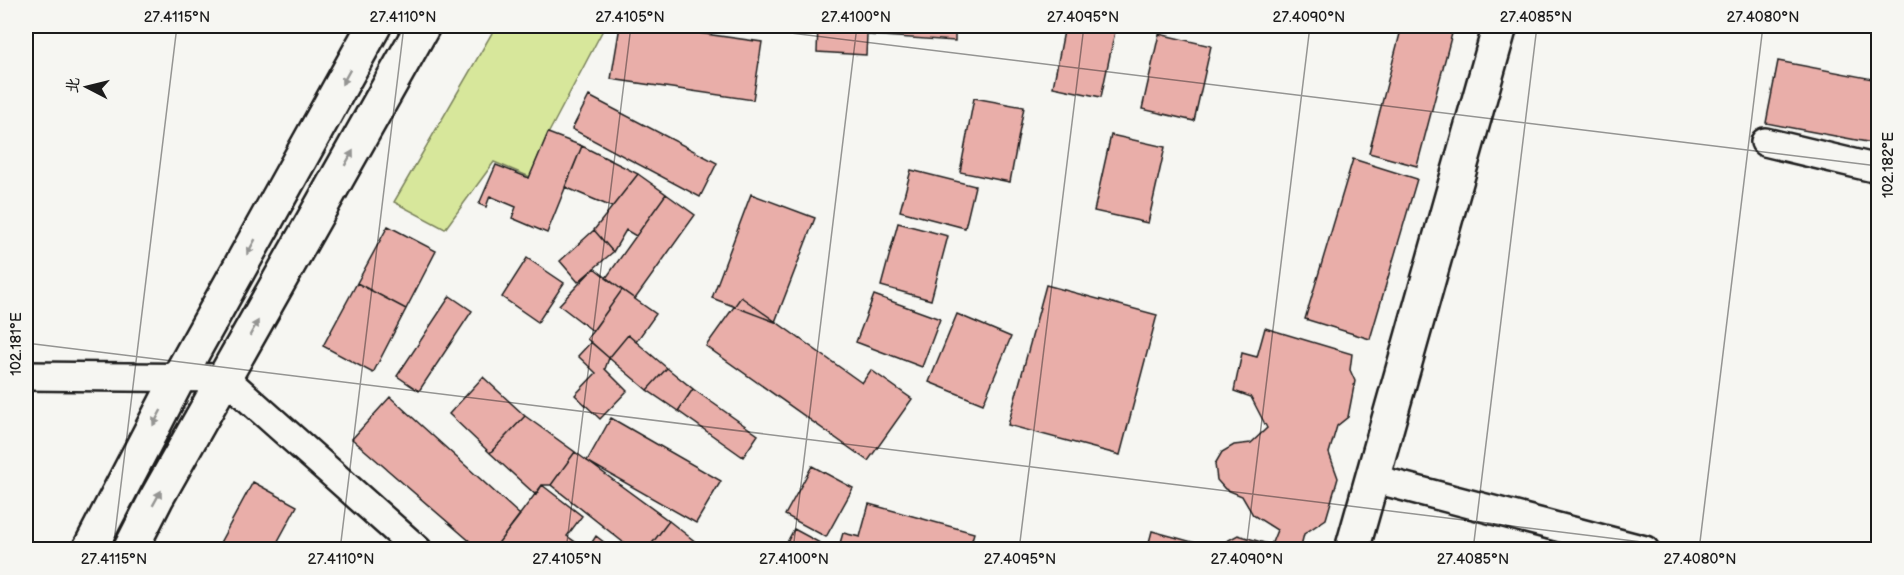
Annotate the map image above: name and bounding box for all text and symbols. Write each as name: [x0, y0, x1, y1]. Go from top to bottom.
text: 27.4115°N: [144, 8, 210, 27]
text: 27.4110°N: [370, 8, 436, 27]
text: 27.4105°N: [595, 8, 665, 27]
text: 27.4100°N: [821, 8, 891, 27]
text: 27.4095°N: [1047, 8, 1119, 27]
text: 27.4090°N: [1273, 8, 1345, 27]
text: 27.4085°N: [1500, 8, 1572, 27]
text: 27.4080°N: [1727, 8, 1799, 27]
north arrow: [57, 57, 117, 117]
one-way arrow: [341, 68, 351, 85]
text: 北: [63, 76, 84, 94]
text: 102.182°E: [1879, 132, 1898, 198]
one-way arrow: [344, 149, 354, 166]
one-way arrow: [246, 239, 256, 256]
text: 102.181°E: [7, 312, 26, 376]
one-way arrow: [248, 320, 259, 336]
one-way arrow: [152, 410, 162, 427]
one-way arrow: [152, 489, 162, 506]
text: 27.4115°N: [81, 550, 147, 569]
text: 27.4110°N: [308, 550, 374, 569]
text: 27.4105°N: [532, 550, 602, 569]
text: 27.4100°N: [759, 550, 829, 569]
text: 27.4095°N: [984, 550, 1056, 569]
text: 27.4090°N: [1211, 550, 1283, 569]
text: 27.4085°N: [1437, 550, 1509, 569]
text: 27.4080°N: [1664, 550, 1736, 569]

